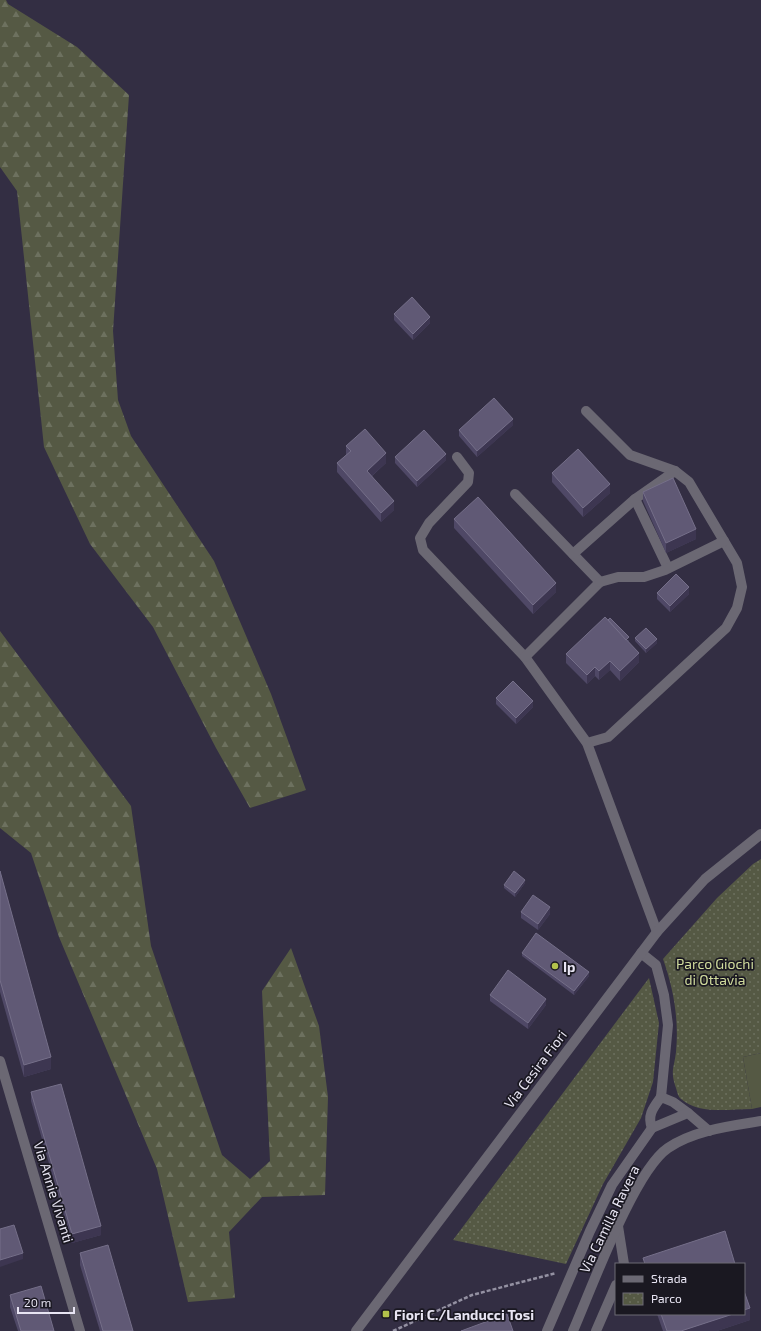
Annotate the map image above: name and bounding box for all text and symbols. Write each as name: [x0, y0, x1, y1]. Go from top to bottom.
park label: Parco Giochi di Ottavia: [676, 955, 754, 988]
place label: Ip: [563, 958, 576, 975]
marker: Ip: [550, 961, 560, 971]
street label: Via Cesira Fiori: [500, 1027, 570, 1111]
street label: Via Annie Vivanti: [30, 1139, 78, 1245]
street label: Via Camilla Ravera: [576, 1162, 642, 1276]
legend: [615, 1263, 745, 1315]
text: Strada: [651, 1271, 687, 1285]
scale bar: [18, 1289, 74, 1315]
text: Parco: [651, 1291, 682, 1305]
text: 20 m: [24, 1295, 51, 1309]
place label: Fiori C./Landucci Tosi: [394, 1306, 534, 1323]
marker: Fiori C./Landucci Tosi: [381, 1309, 391, 1319]

